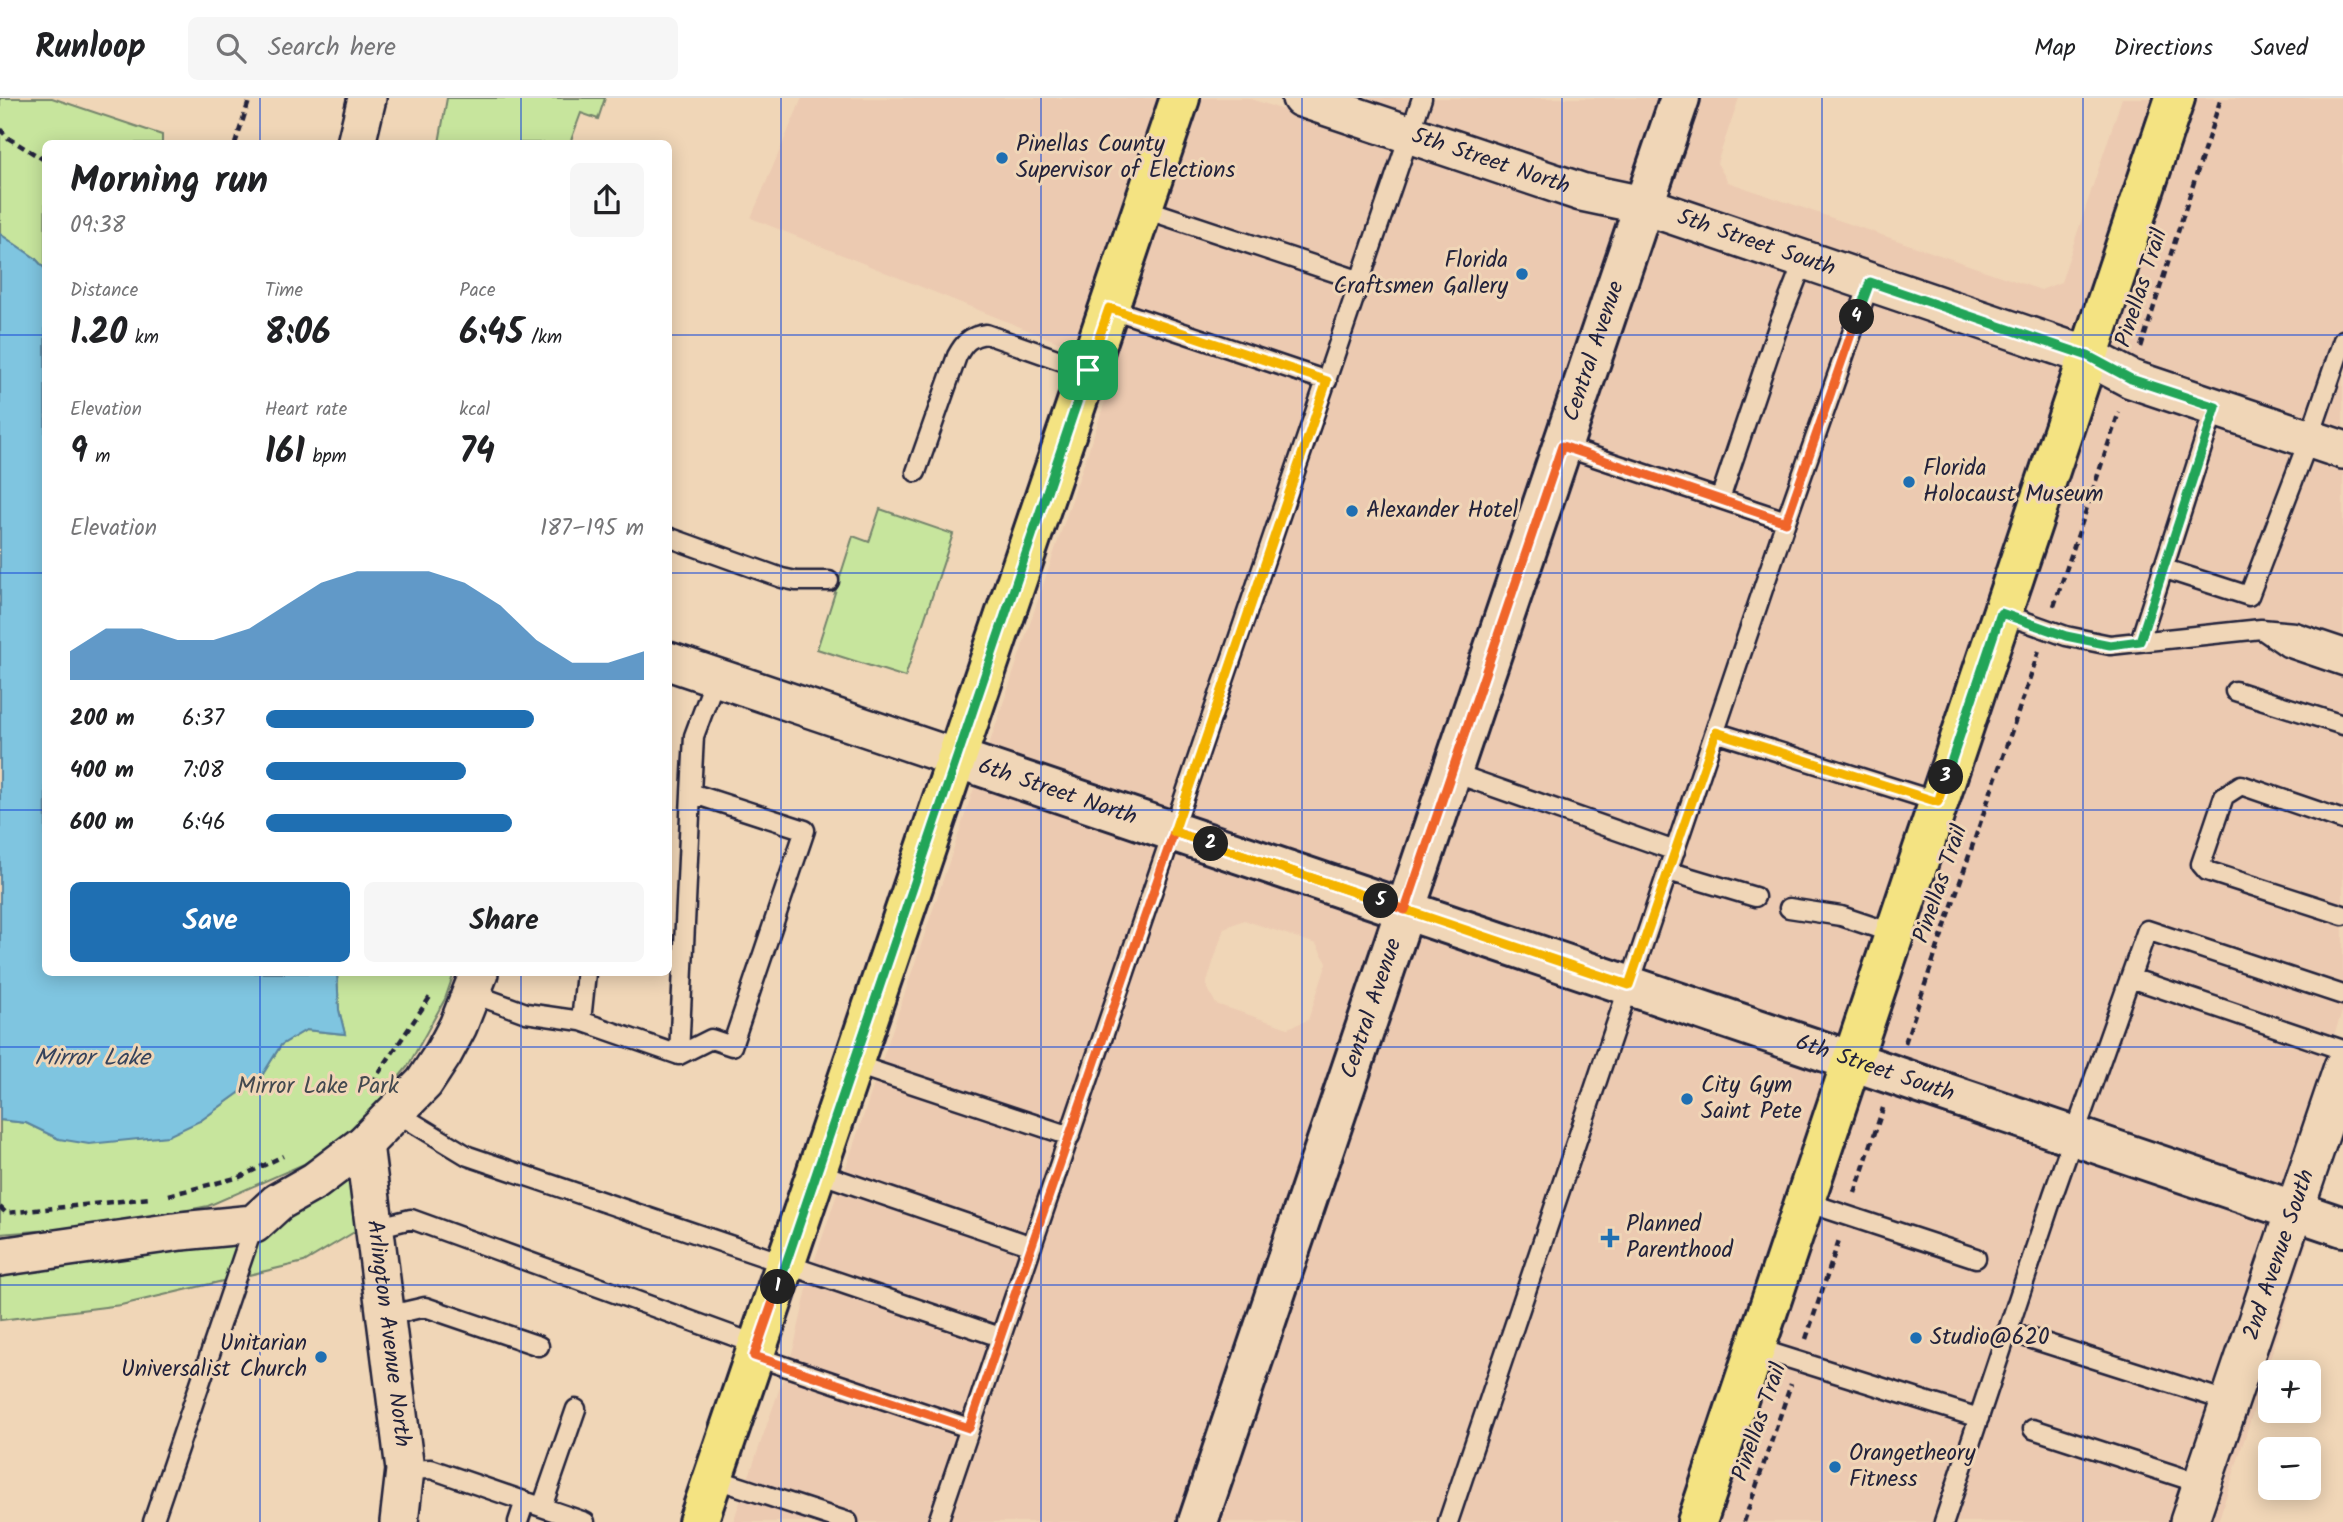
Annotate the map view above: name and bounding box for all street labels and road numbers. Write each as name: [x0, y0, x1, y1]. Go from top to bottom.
street label: 5th Street North: [1407, 118, 1575, 205]
street label: 5th Street South: [1672, 200, 1840, 287]
street label: Pinellas Trail: [2106, 223, 2178, 352]
street label: Central Avenue: [1554, 276, 1635, 426]
street label: 6th Street North: [973, 749, 1142, 836]
street label: Pinellas Trail: [1904, 819, 1978, 948]
street label: Central Avenue: [1331, 934, 1412, 1084]
street label: 6th Street South: [1791, 1025, 1959, 1112]
street label: 2nd Avenue South: [2234, 1165, 2325, 1345]
street label: Arlington Avenue North: [356, 1218, 420, 1449]
street label: Pinellas Trail: [1723, 1357, 1797, 1486]

